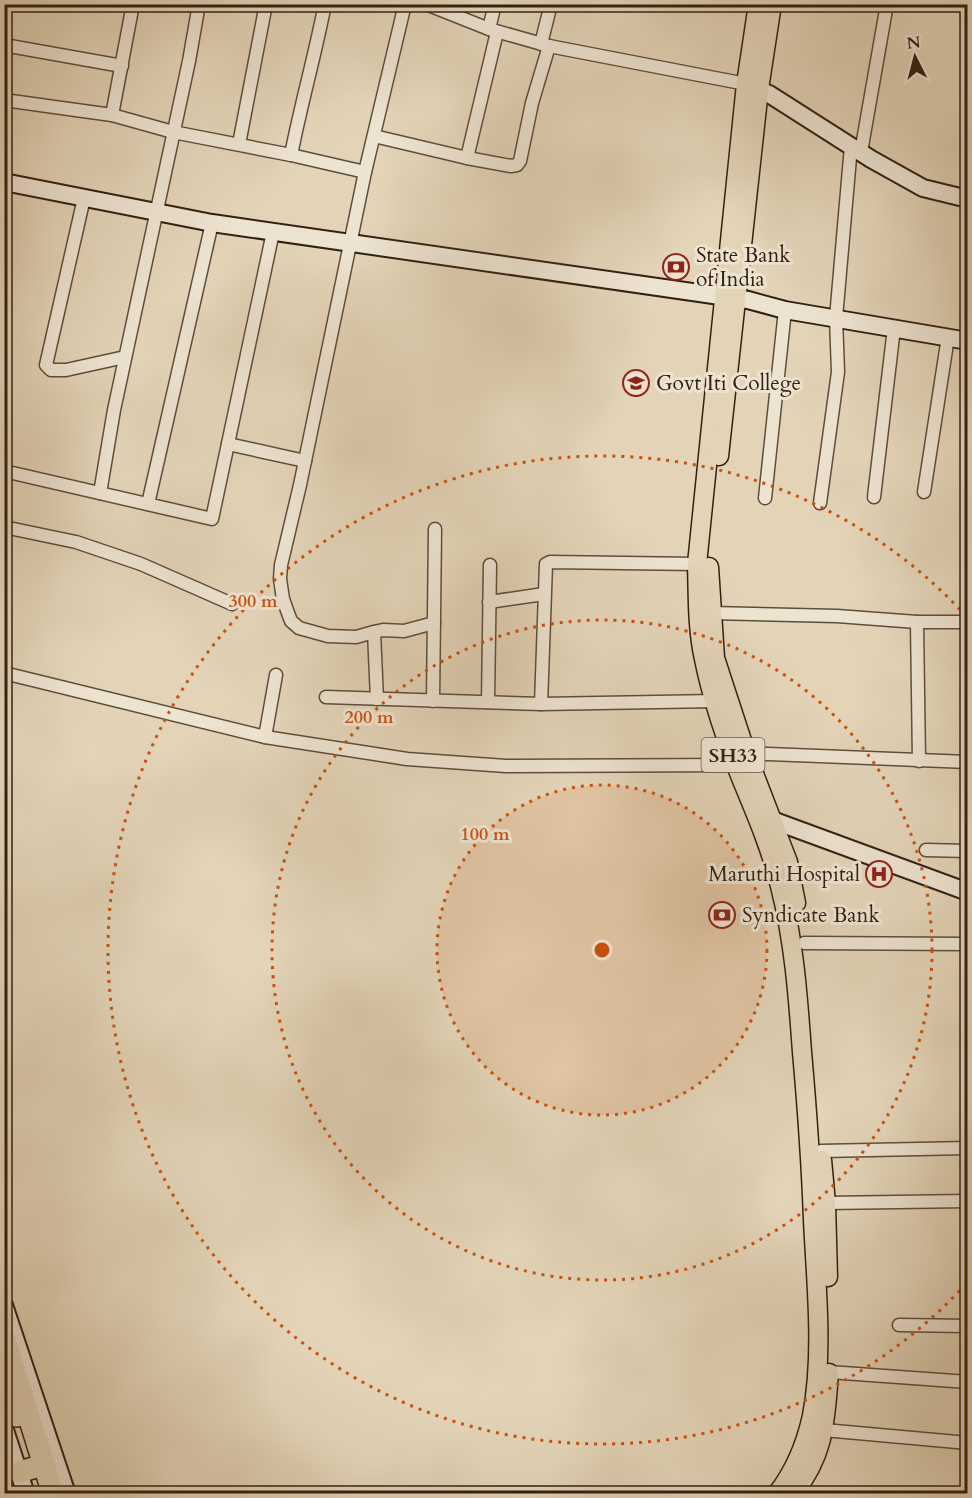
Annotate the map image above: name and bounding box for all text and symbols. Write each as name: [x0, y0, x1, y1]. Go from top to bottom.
north arrow: [885, 27, 945, 87]
text: N: [905, 31, 922, 55]
place label: State Bank of India: [696, 241, 791, 294]
bank icon: State Bank of India: [661, 252, 691, 282]
school or university icon: Govt Iti College: [621, 368, 651, 398]
place label: Govt Iti College: [656, 369, 801, 398]
text: 300 m: [228, 589, 278, 614]
text: 200 m: [344, 705, 394, 730]
road number: SH33: [702, 738, 764, 772]
text: 100 m: [460, 822, 510, 847]
hospital icon: Maruthi Hospital: [864, 859, 894, 889]
place label: Maruthi Hospital: [708, 860, 860, 889]
bank icon: Syndicate Bank: [707, 900, 737, 930]
place label: Syndicate Bank: [742, 901, 880, 930]
centre of rings: [592, 940, 612, 960]

